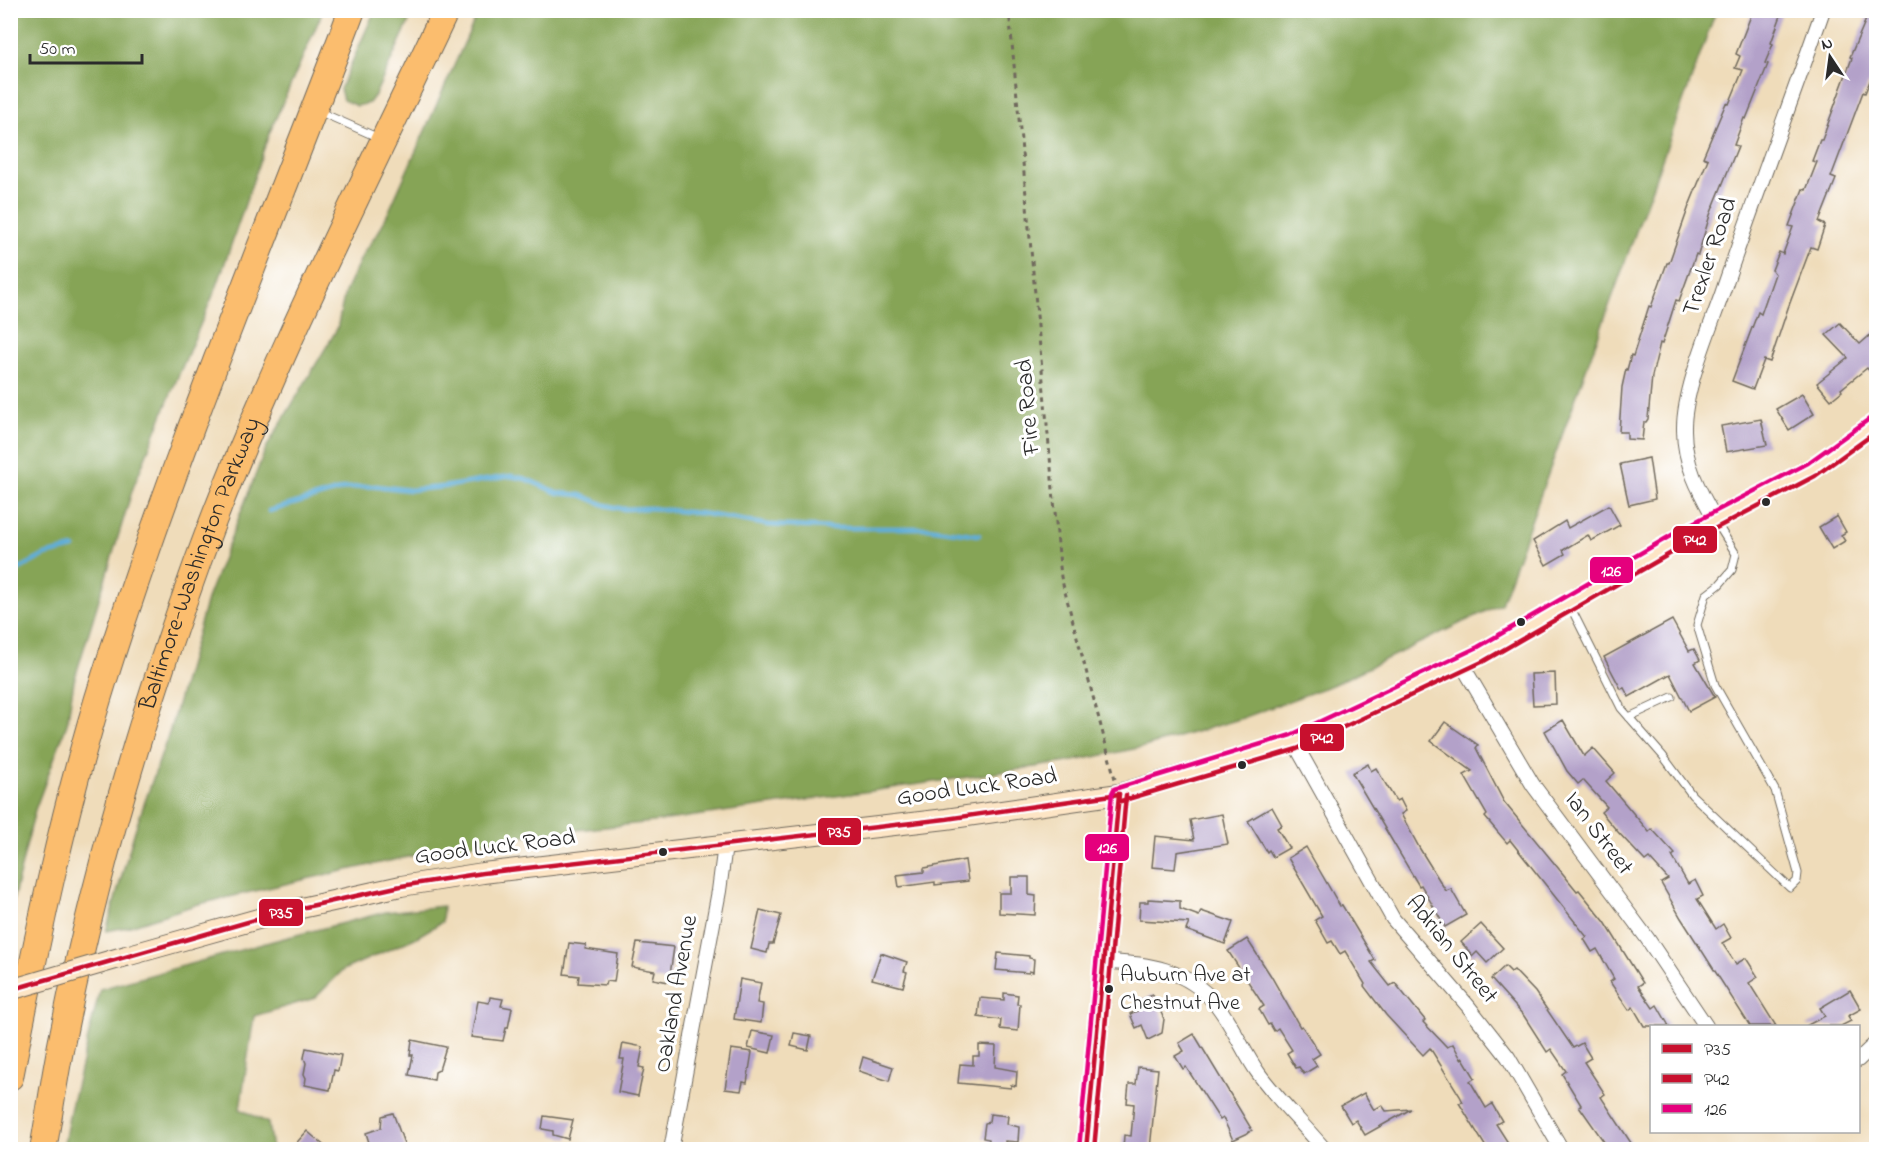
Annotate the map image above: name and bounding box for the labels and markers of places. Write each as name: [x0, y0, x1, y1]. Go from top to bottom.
unlabelled marker: [1760, 496, 1772, 508]
unlabelled marker: [1515, 616, 1527, 628]
unlabelled marker: [1236, 759, 1248, 771]
unlabelled marker: [657, 846, 669, 858]
place label: Auburn Ave at Chestnut Ave: [1120, 960, 1251, 1020]
marker: Auburn Ave at Chestnut Ave: [1103, 983, 1115, 995]

